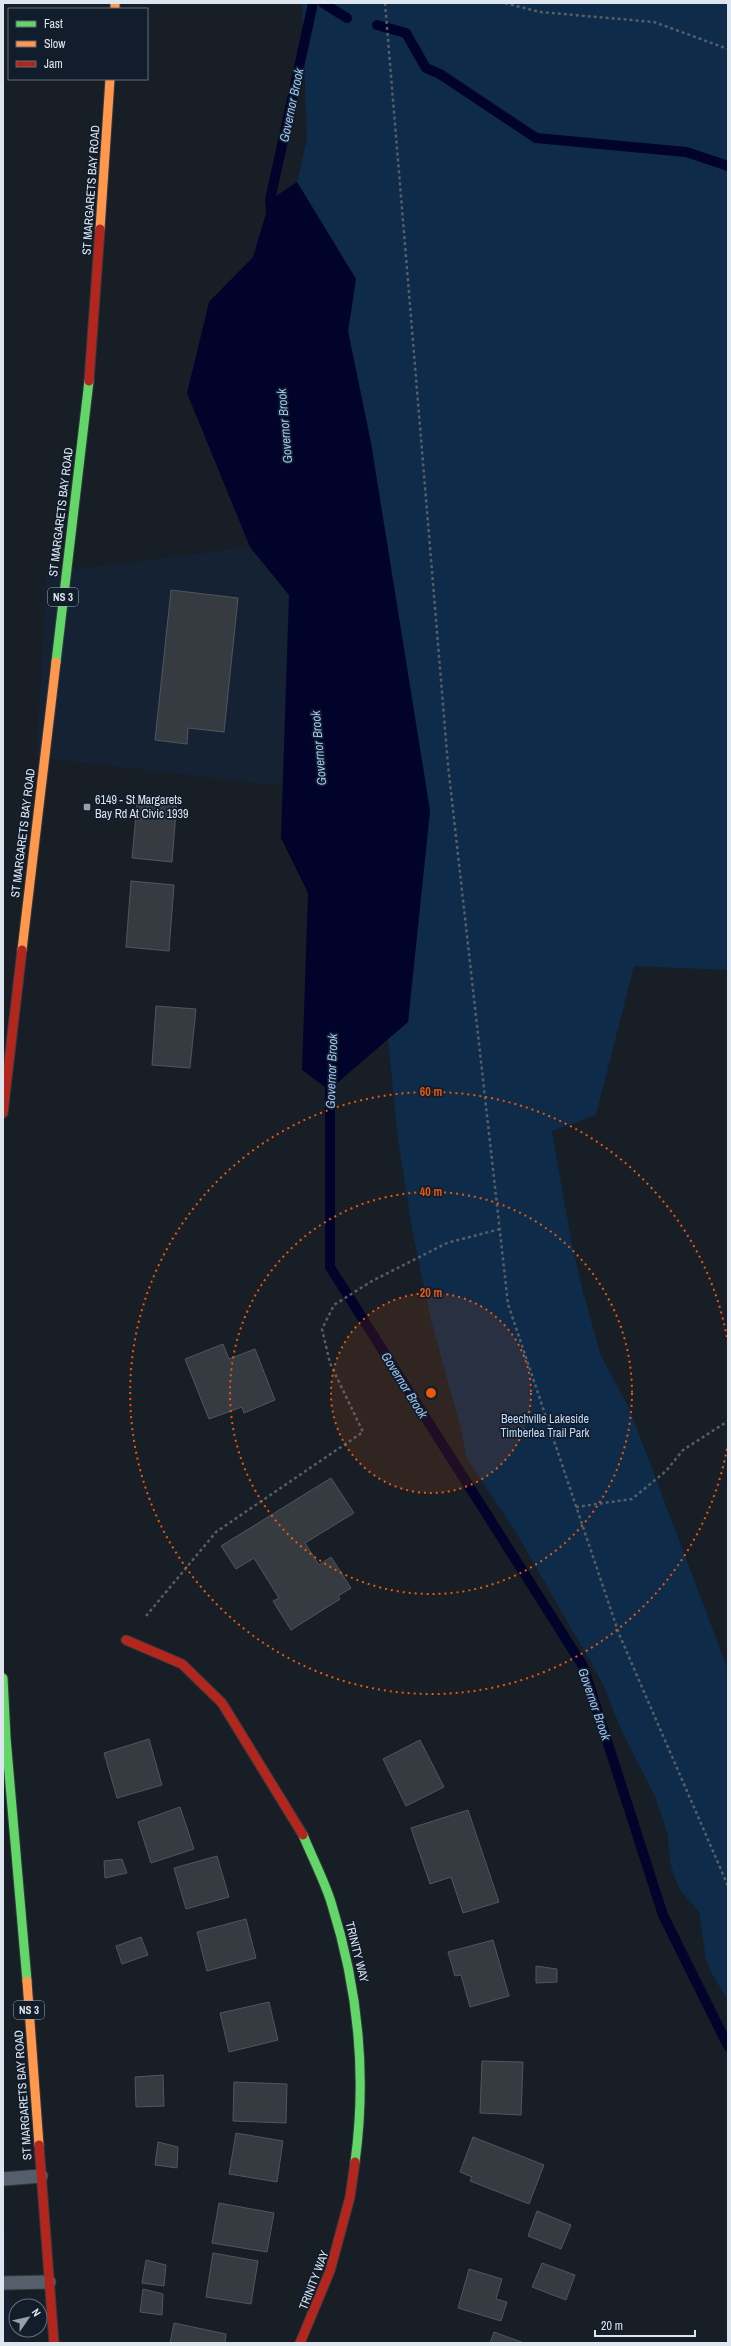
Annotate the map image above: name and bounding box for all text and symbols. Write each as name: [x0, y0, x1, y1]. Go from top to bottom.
legend: [8, 8, 148, 80]
text: Fast: [44, 16, 63, 32]
text: Slow: [44, 36, 66, 52]
text: Jam: [44, 56, 63, 72]
water label: Governor Brook: [275, 66, 308, 144]
street label: ST MARGARETS BAY ROAD: [78, 125, 104, 255]
water label: Governor Brook: [273, 387, 296, 464]
street label: ST MARGARETS BAY ROAD: [45, 446, 77, 578]
road number: NS 3: [48, 588, 78, 606]
water label: Governor Brook: [307, 709, 330, 786]
street label: ST MARGARETS BAY ROAD: [7, 767, 39, 899]
place label: 6149 - St Margarets Bay Rd At Civic 1939: [95, 792, 189, 822]
marker: 6149 - St Margarets Bay Rd At Civic 1939: [82, 802, 92, 812]
water label: Governor Brook: [322, 1032, 341, 1109]
text: 60 m: [420, 1084, 442, 1100]
text: 40 m: [420, 1184, 442, 1200]
text: 20 m: [420, 1285, 442, 1301]
water label: Governor Brook: [377, 1349, 432, 1422]
centre of rings: [424, 1386, 438, 1400]
park label: Beechville Lakeside Timberlea Trail Park: [501, 1411, 590, 1441]
water label: Governor Brook: [574, 1666, 615, 1743]
street label: TRINITY WAY: [342, 1920, 372, 1985]
road number: NS 3: [14, 2001, 44, 2019]
street label: ST MARGARETS BAY ROAD: [10, 2030, 36, 2160]
street label: TRINITY WAY: [295, 2248, 333, 2312]
north arrow: [8, 2298, 48, 2338]
text: N: [29, 2306, 44, 2319]
scale bar: [595, 2312, 695, 2338]
text: 20 m: [601, 2318, 623, 2334]

